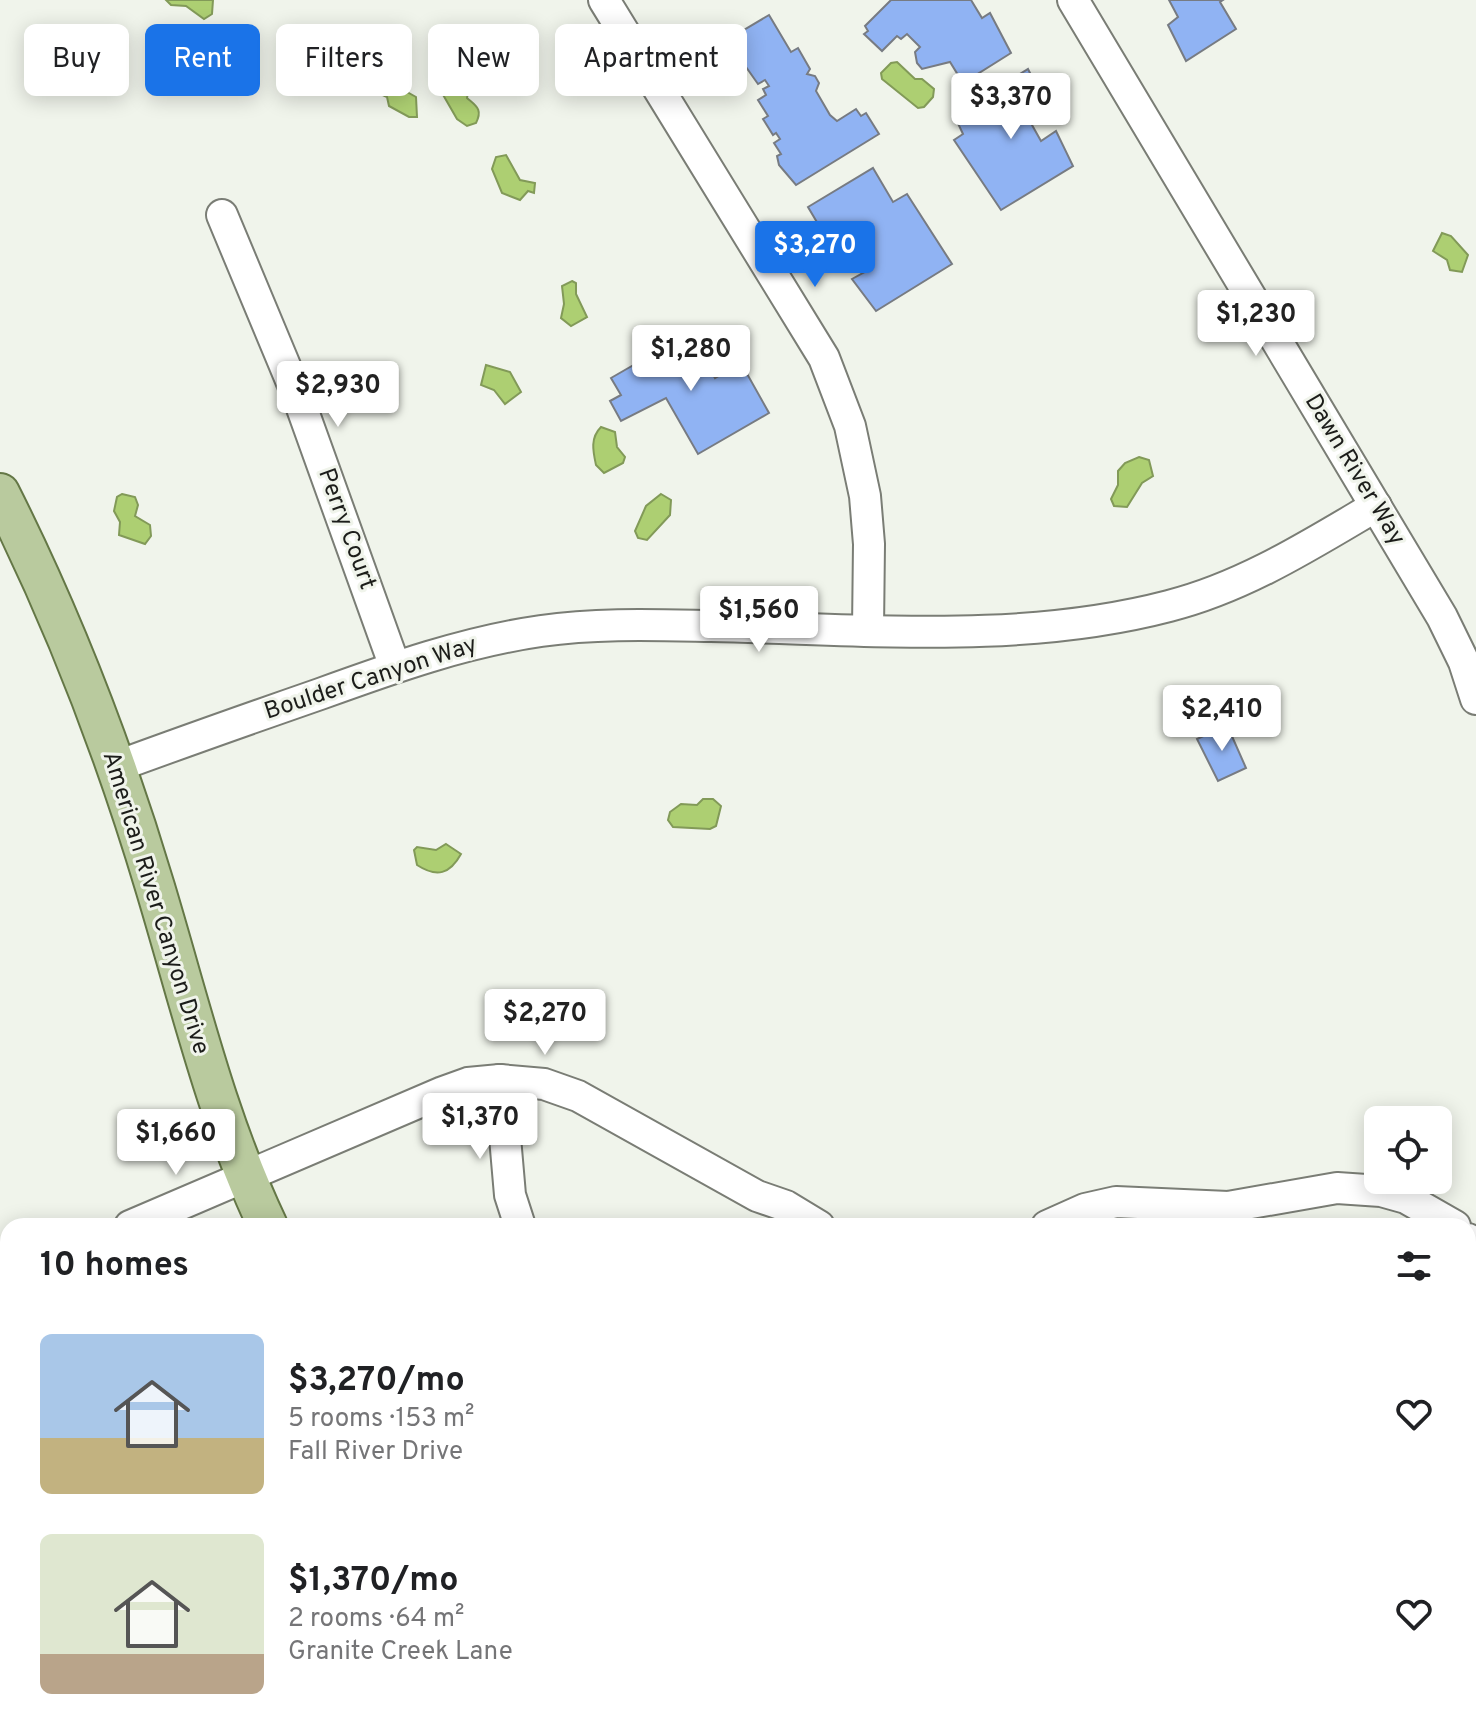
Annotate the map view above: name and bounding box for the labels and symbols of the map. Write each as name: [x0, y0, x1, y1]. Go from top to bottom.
pin: $3,370: [946, 73, 1076, 141]
pin: $3,270: [750, 221, 880, 289]
pin: $1,230: [1191, 290, 1321, 358]
pin: $1,280: [626, 325, 756, 393]
pin: $2,930: [273, 361, 403, 429]
street label: Dawn River Way: [1297, 389, 1411, 551]
street label: Perry Court: [310, 464, 382, 594]
pin: $1,560: [694, 586, 824, 654]
street label: Boulder Canyon Way: [261, 630, 481, 728]
pin: $2,410: [1157, 685, 1287, 753]
street label: American River Canyon Drive: [95, 748, 215, 1058]
pin: $2,270: [480, 989, 610, 1057]
pin: $1,370: [415, 1093, 545, 1161]
pin: $1,660: [111, 1109, 241, 1177]

